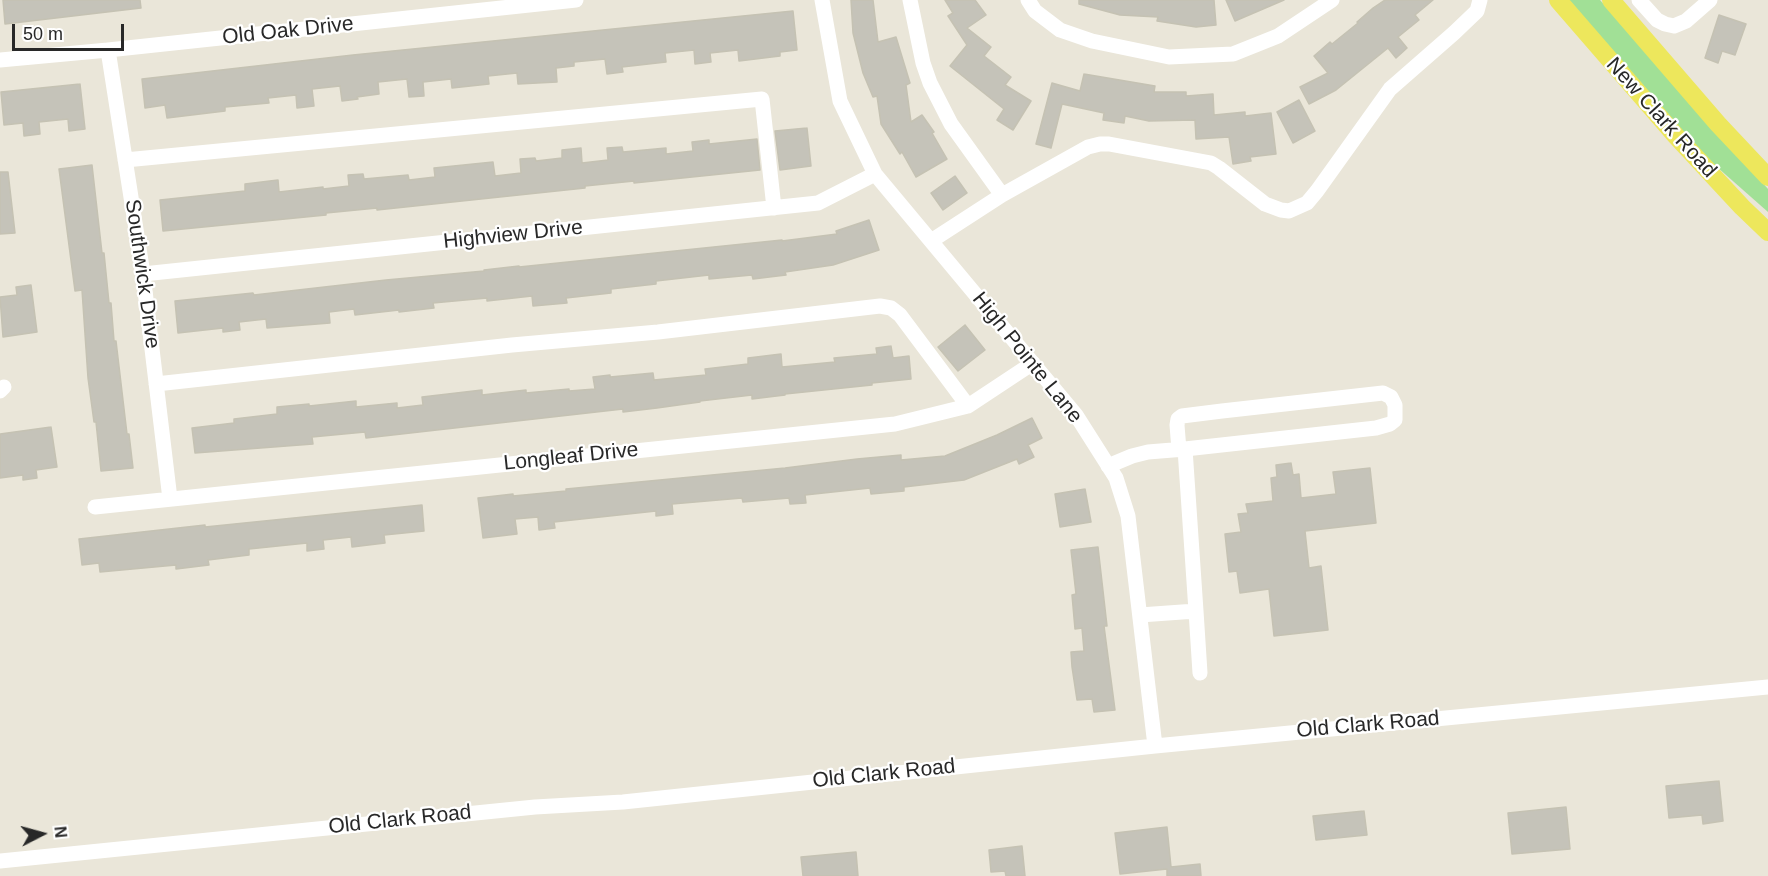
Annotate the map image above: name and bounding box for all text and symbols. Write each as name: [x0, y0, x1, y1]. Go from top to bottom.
scale bar: [15, 12, 128, 50]
street label: Old Oak Drive: [221, 12, 355, 50]
text: 50 m: [23, 24, 63, 44]
street label: New Clark Road: [1600, 53, 1722, 183]
street label: Southwick Drive: [119, 198, 165, 350]
street label: Highview Drive: [442, 215, 584, 255]
street label: High Pointe Lane: [967, 287, 1087, 429]
street label: Longleaf Drive: [502, 437, 640, 477]
street label: Old Clark Road: [1295, 706, 1441, 744]
street label: Old Clark Road: [811, 754, 957, 794]
street label: Old Clark Road: [327, 800, 473, 840]
north arrow: [12, 804, 72, 864]
text: N: [51, 825, 69, 839]

